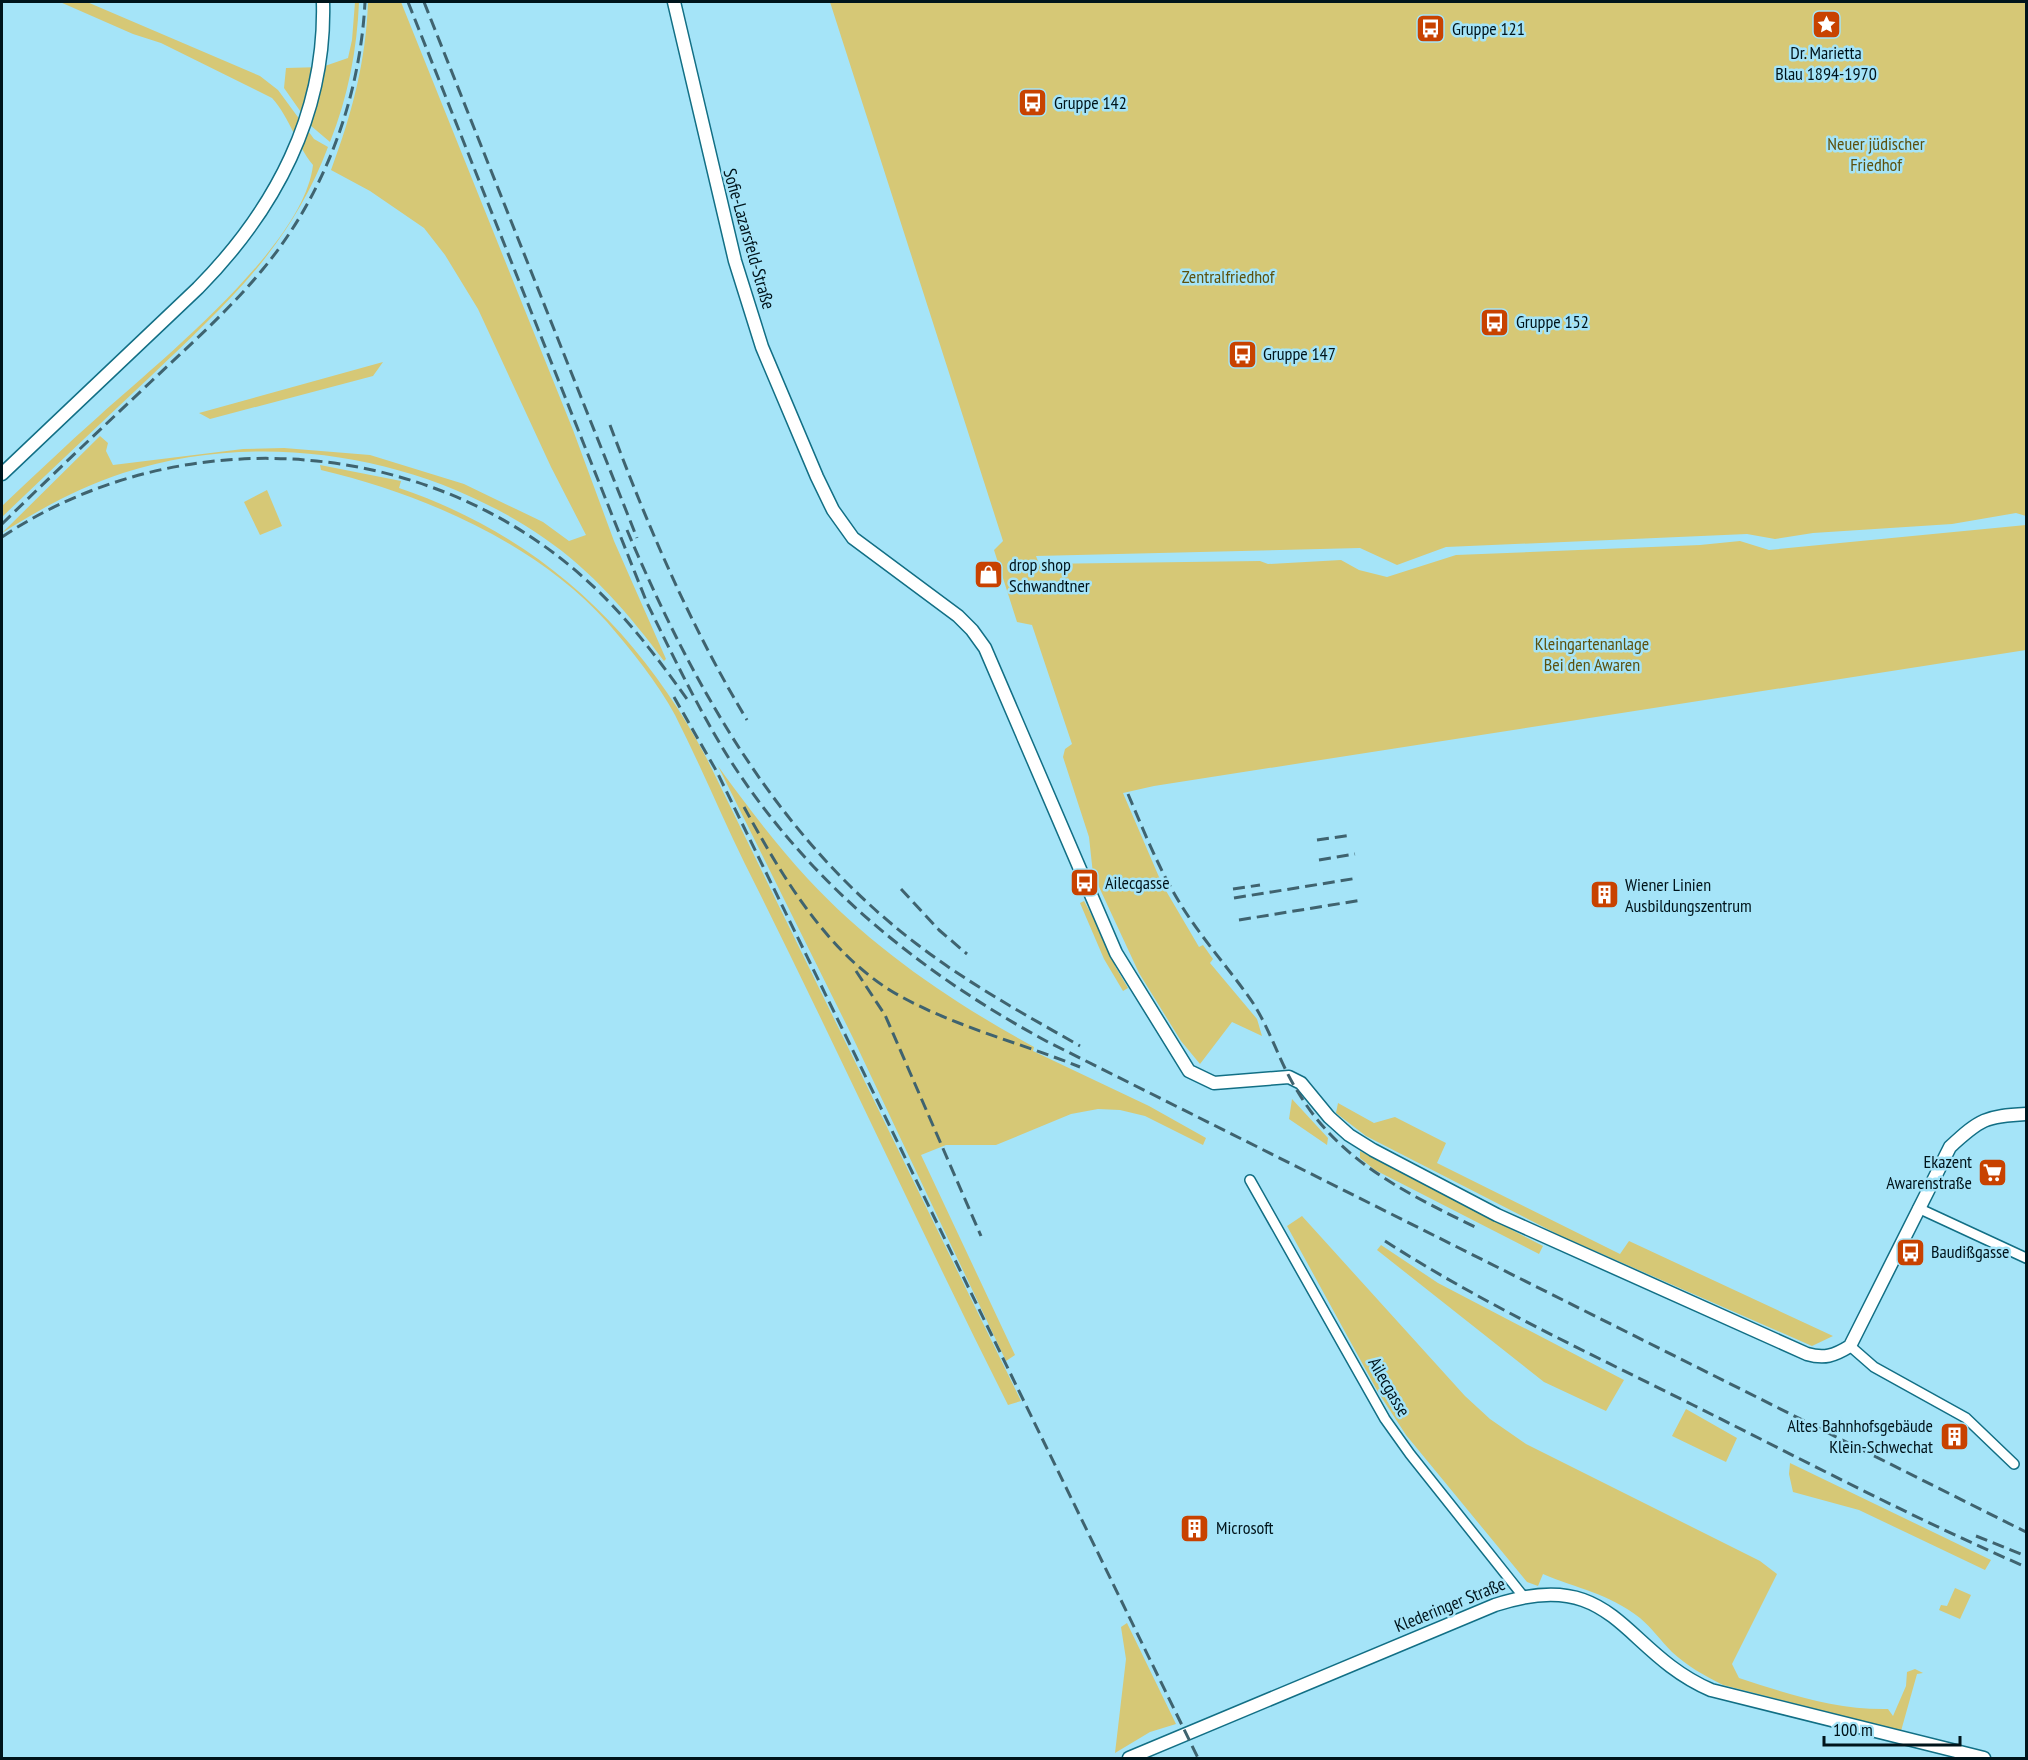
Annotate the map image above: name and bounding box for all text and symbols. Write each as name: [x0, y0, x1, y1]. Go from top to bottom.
place icon: Dr. Marietta Blau 1894-1970: [1810, 8, 1842, 40]
bus stop icon: Gruppe 121: [1415, 13, 1447, 45]
place label: Gruppe 121: [1452, 17, 1525, 40]
place label: Dr. Marietta Blau 1894-1970: [1775, 41, 1877, 85]
bus stop icon: Gruppe 142: [1017, 87, 1049, 119]
place label: Gruppe 142: [1054, 91, 1127, 114]
park label: Neuer jüdischer Friedhof: [1827, 132, 1925, 176]
street label: Sofie-Lazarsfeld-Straße: [718, 166, 781, 312]
park label: Zentralfriedhof: [1182, 265, 1276, 288]
bus stop icon: Gruppe 152: [1479, 306, 1511, 338]
place label: Gruppe 152: [1516, 310, 1589, 333]
bus stop icon: Gruppe 147: [1226, 338, 1258, 370]
place label: Gruppe 147: [1263, 342, 1336, 365]
place label: drop shop Schwandtner: [1009, 553, 1090, 597]
shop icon: drop shop Schwandtner: [972, 559, 1004, 591]
park label: Kleingartenanlage Bei den Awaren: [1535, 632, 1649, 676]
bus stop icon: Ailecgasse: [1068, 867, 1100, 899]
place label: Ailecgasse: [1105, 871, 1170, 894]
place label: Wiener Linien Ausbildungszentrum: [1625, 873, 1752, 917]
building icon: Wiener Linien Ausbildungszentrum: [1588, 879, 1620, 911]
place label: Ekazent Awarenstraße: [1886, 1150, 1972, 1194]
supermarket icon: Ekazent Awarenstraße: [1977, 1156, 2009, 1188]
bus stop icon: Baudißgasse: [1894, 1236, 1926, 1268]
place label: Baudißgasse: [1931, 1240, 2010, 1263]
street label: Ailecgasse: [1363, 1353, 1416, 1420]
place label: Altes Bahnhofsgebäude Klein-Schwechat: [1787, 1414, 1933, 1458]
building icon: Altes Bahnhofsgebäude Klein-Schwechat: [1938, 1420, 1970, 1452]
building icon: Microsoft: [1179, 1512, 1211, 1544]
place label: Microsoft: [1216, 1516, 1274, 1539]
street label: Klederinger Straße: [1391, 1572, 1509, 1637]
scale bar: [1824, 1709, 1960, 1747]
text: 100 m: [1833, 1718, 1873, 1741]

